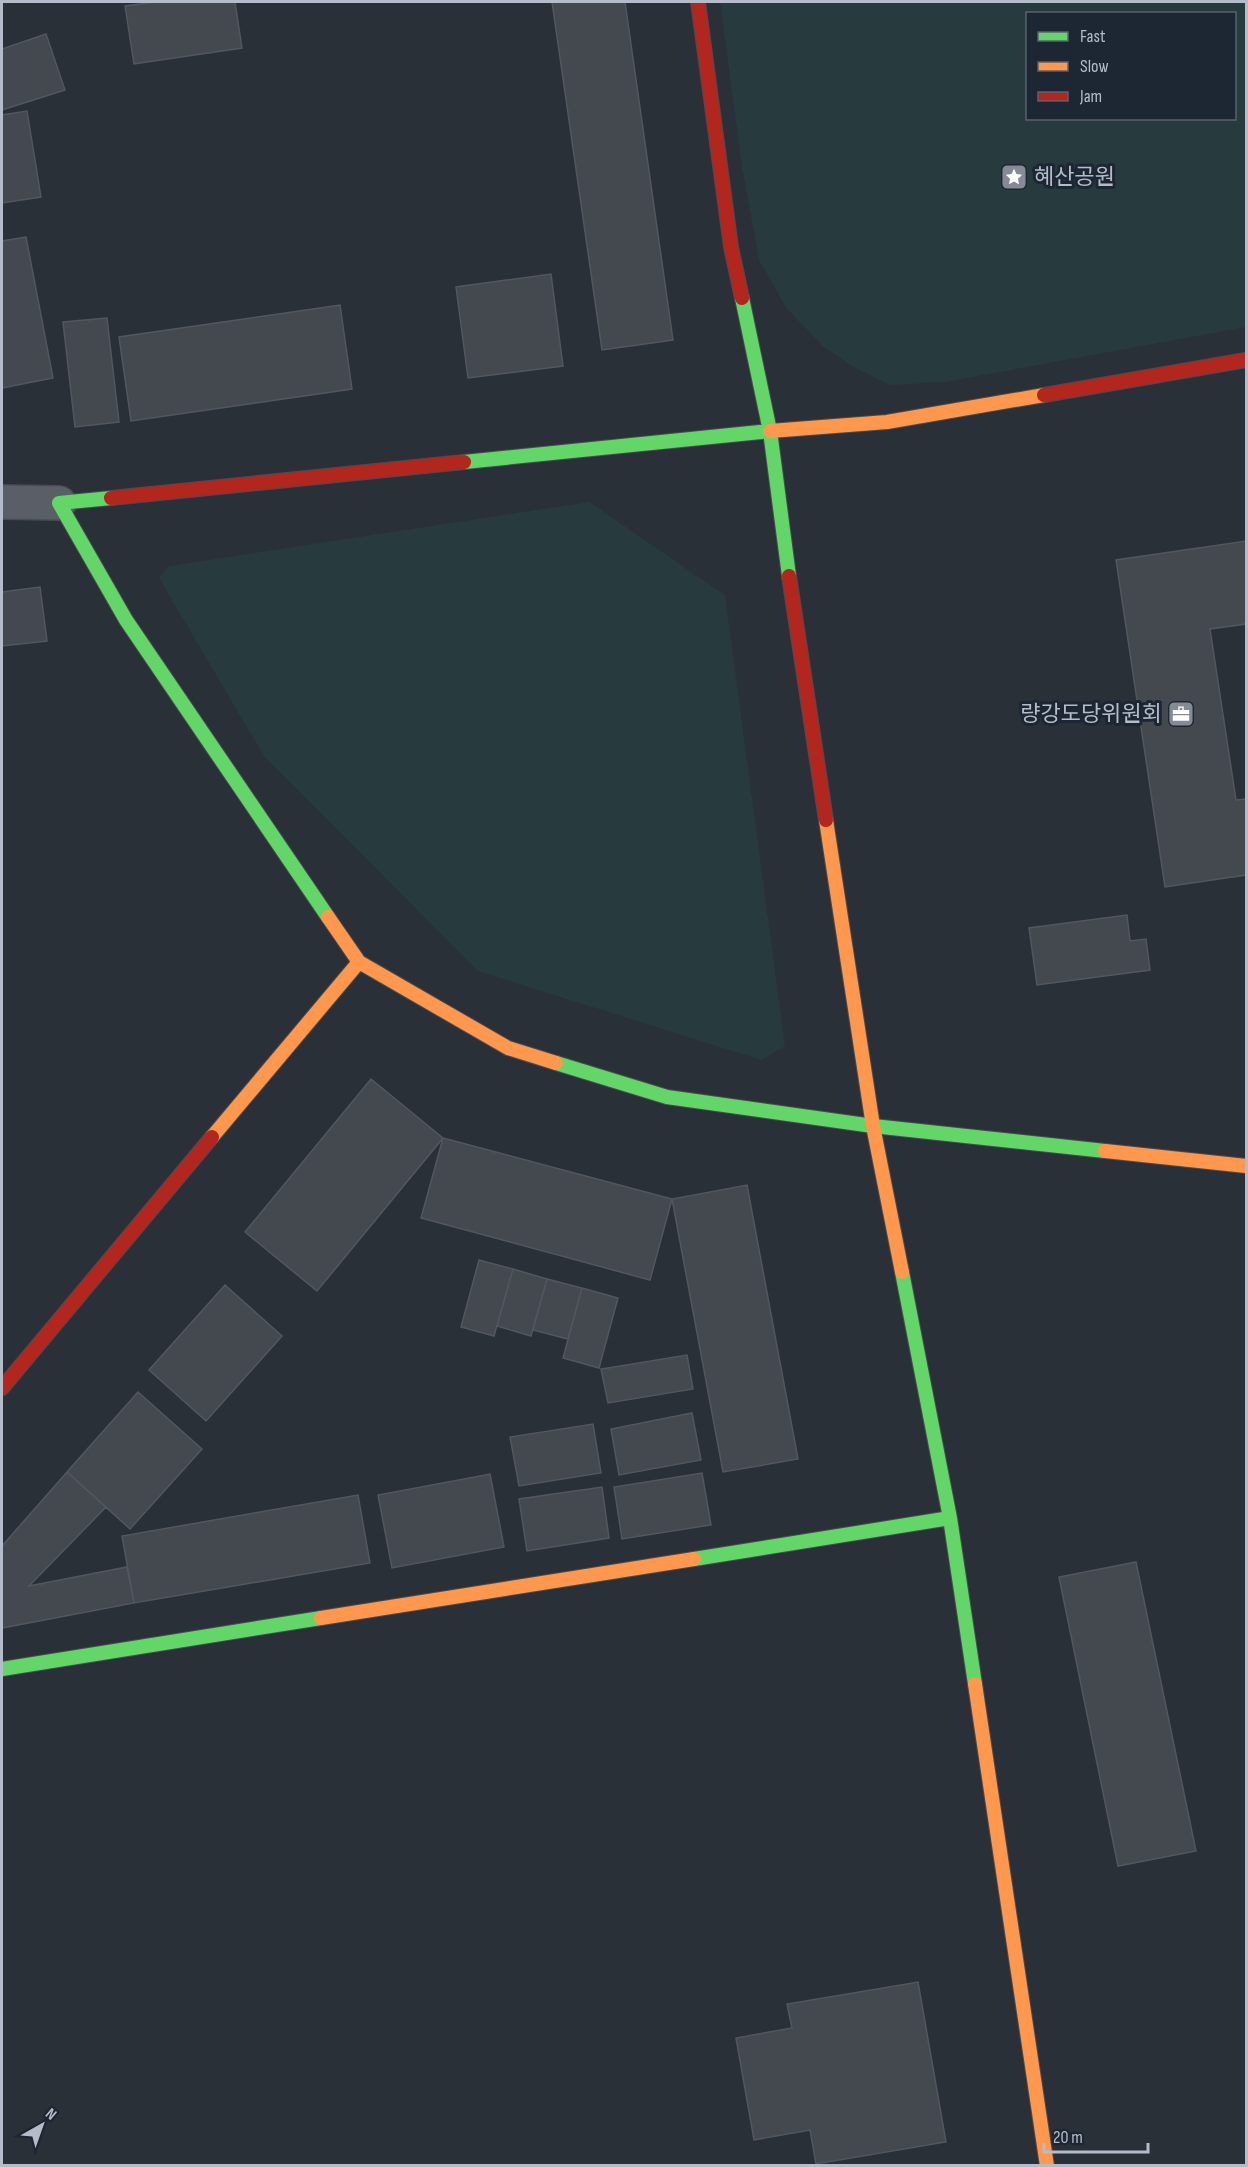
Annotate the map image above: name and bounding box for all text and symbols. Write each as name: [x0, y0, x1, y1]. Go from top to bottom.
legend: [1026, 12, 1236, 120]
text: Fast: [1080, 26, 1106, 47]
text: Slow: [1080, 56, 1109, 77]
text: Jam: [1079, 86, 1102, 107]
place icon: 혜산공원: [999, 162, 1029, 192]
place label: 혜산공원: [1034, 164, 1115, 191]
office icon: 량강도당위원회: [1166, 699, 1196, 729]
place label: 량강도당위원회: [1020, 701, 1162, 728]
north arrow: [12, 2095, 72, 2155]
text: N: [41, 2105, 60, 2125]
scale bar: [1044, 2116, 1148, 2154]
text: 20 m: [1053, 2127, 1083, 2148]

